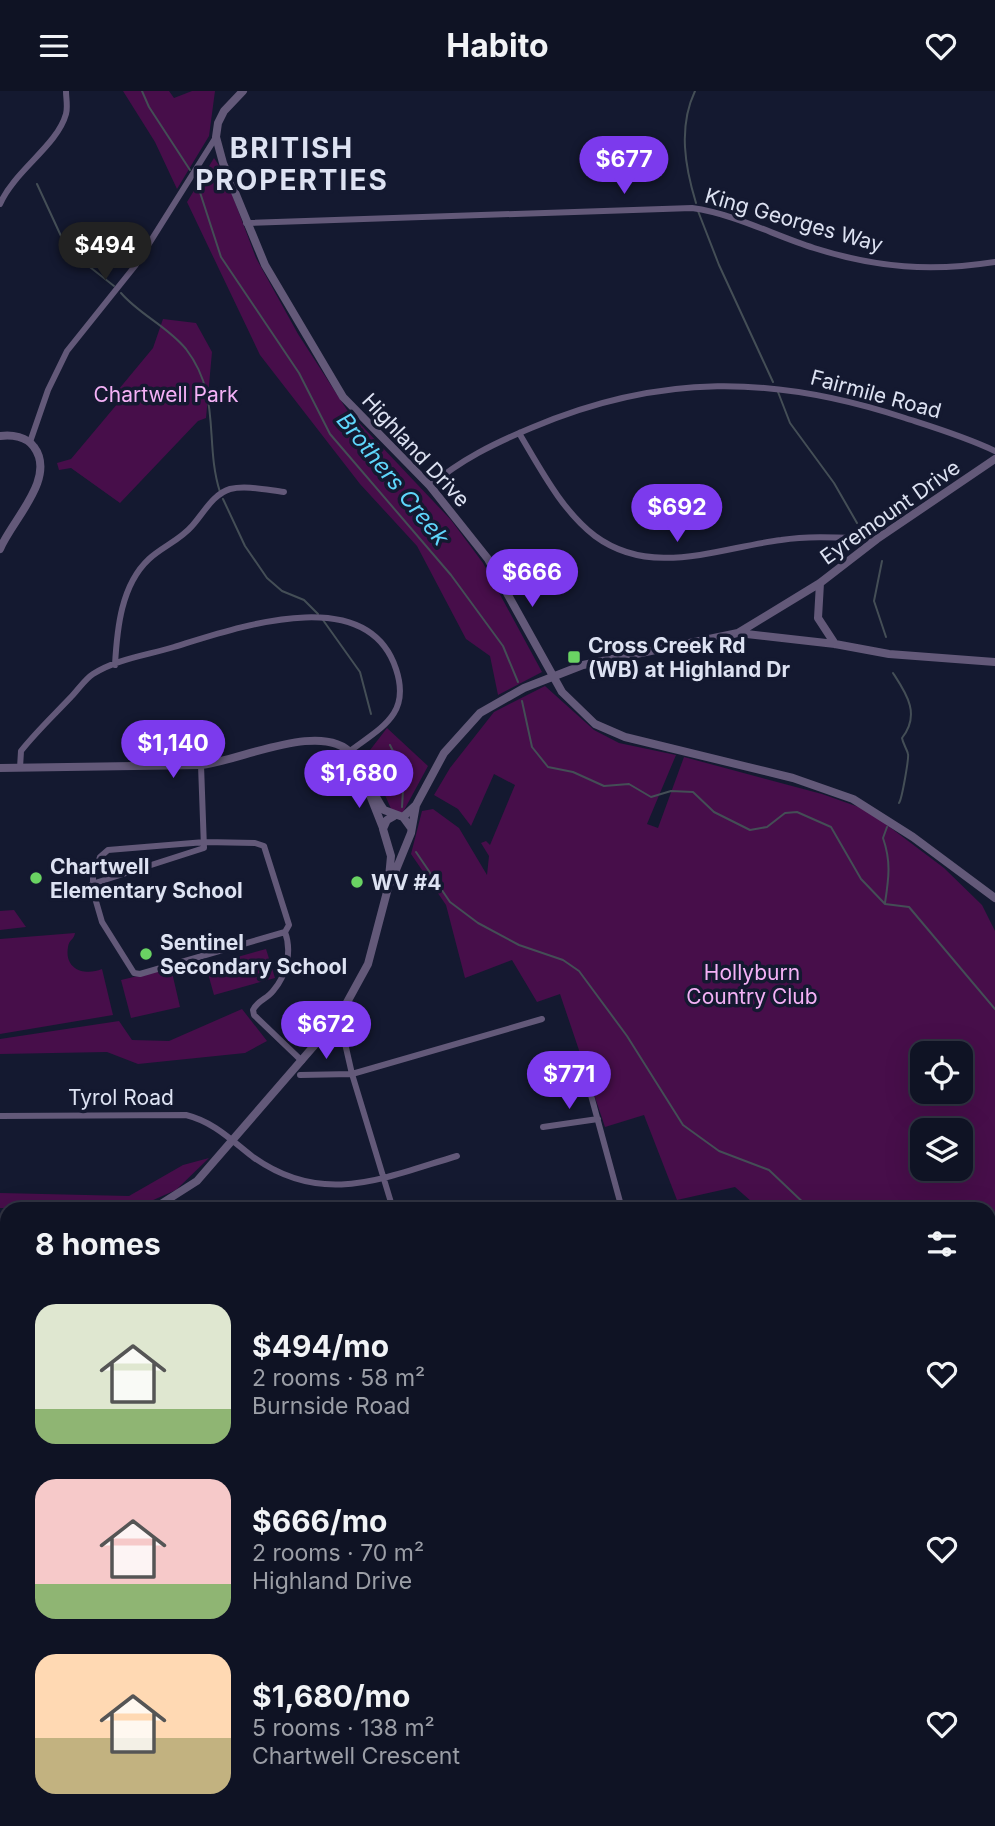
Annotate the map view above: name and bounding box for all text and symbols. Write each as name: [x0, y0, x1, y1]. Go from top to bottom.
text: Habito: [446, 26, 549, 65]
icon: menu: [35, 27, 73, 65]
icon: heart: [922, 27, 960, 65]
district label: BRITISH PROPERTIES: [195, 131, 389, 197]
pin: $677: [583, 137, 665, 196]
text: $677: [595, 145, 653, 173]
street label: King Georges Way: [702, 183, 886, 257]
pin: $494: [64, 223, 146, 282]
text: $494: [74, 231, 136, 259]
street label: Fairmile Road: [808, 365, 944, 423]
park label: Chartwell Park: [93, 382, 239, 407]
street label: Highland Drive: [357, 388, 475, 512]
water label: Brothers Creek: [331, 407, 455, 551]
street label: Eyremount Drive: [815, 454, 965, 570]
pin: $692: [636, 484, 718, 544]
text: $692: [647, 493, 707, 521]
pin: $666: [491, 549, 573, 609]
text: $666: [502, 558, 562, 586]
place label: Cross Creek Rd (WB) at Highland Dr: [588, 633, 790, 682]
marker: Cross Creek Rd (WB) at Highland Dr: [566, 649, 582, 665]
pin: $1,140: [116, 721, 230, 780]
text: $1,140: [137, 729, 209, 757]
pin: $1,680: [302, 751, 416, 810]
text: $1,680: [320, 759, 398, 787]
place label: Chartwell Elementary School: [50, 854, 243, 903]
marker: Chartwell Elementary School: [28, 870, 44, 886]
place label: WV #4: [371, 870, 441, 895]
marker: WV #4: [349, 874, 365, 890]
place label: Sentinel Secondary School: [160, 930, 347, 979]
marker: Sentinel Secondary School: [138, 946, 154, 962]
park label: Hollyburn Country Club: [686, 960, 818, 1009]
pin: $672: [285, 1002, 367, 1061]
text: $672: [297, 1010, 355, 1038]
map controls: [910, 1041, 973, 1181]
button: locate: [910, 1041, 973, 1104]
pin: $771: [528, 1051, 610, 1111]
text: $771: [543, 1060, 595, 1088]
street label: Tyrol Road: [68, 1085, 174, 1110]
button: layers: [910, 1118, 973, 1181]
icon: filters: [923, 1225, 961, 1263]
text: 8 homes: [35, 1226, 161, 1262]
text: $494/mo: [252, 1328, 389, 1364]
icon: home: [91, 1332, 175, 1416]
icon: heart: [923, 1355, 961, 1393]
text: 2 rooms · 58 m²: [252, 1364, 425, 1392]
text: Burnside Road: [252, 1392, 410, 1420]
text: $666/mo: [252, 1503, 388, 1539]
icon: home: [91, 1507, 175, 1591]
icon: heart: [923, 1530, 961, 1568]
text: 2 rooms · 70 m²: [252, 1539, 424, 1567]
text: Highland Drive: [252, 1567, 412, 1595]
text: $1,680/mo: [252, 1678, 410, 1714]
icon: home: [91, 1682, 175, 1766]
icon: heart: [923, 1705, 961, 1743]
text: 5 rooms · 138 m²: [252, 1714, 435, 1742]
text: Chartwell Crescent: [252, 1742, 460, 1770]

